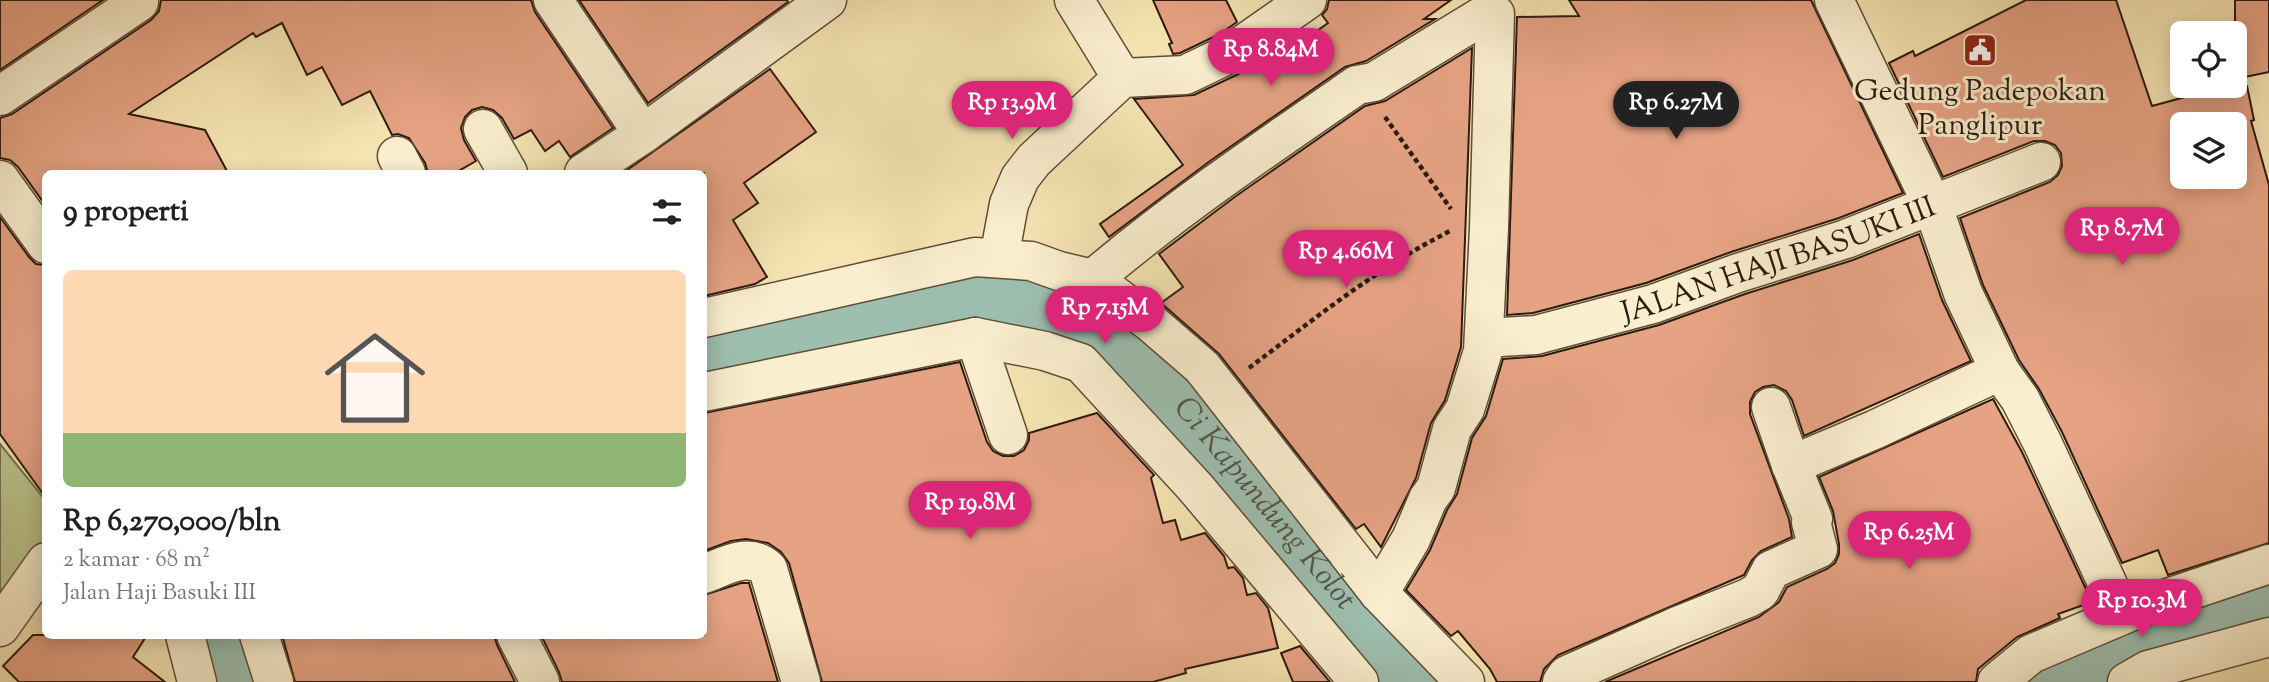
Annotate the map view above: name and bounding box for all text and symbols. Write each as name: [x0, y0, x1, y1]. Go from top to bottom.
map controls: [2170, 21, 2247, 189]
button: locate: [2170, 21, 2247, 98]
pin: Rp 8.84M: [1199, 28, 1343, 88]
public building icon: Gedung Padepokan Panglipur: [1961, 31, 1999, 69]
text: Rp 8.84M: [1223, 34, 1319, 67]
place label: Gedung Padepokan Panglipur: [1854, 71, 2106, 148]
pin: Rp 13.9M: [940, 82, 1084, 141]
pin: Rp 6.27M: [1604, 82, 1748, 141]
text: Rp 13.9M: [968, 87, 1056, 120]
text: Rp 6.27M: [1629, 87, 1723, 120]
button: layers: [2170, 112, 2247, 189]
street label: JALAN HAJI BASUKI III: [1615, 187, 1943, 336]
text: 9 properti: [63, 191, 189, 234]
icon: filters: [648, 193, 686, 231]
pin: Rp 8.7M: [2057, 208, 2187, 267]
text: Rp 8.7M: [2080, 213, 2164, 246]
pin: Rp 4.66M: [1274, 230, 1418, 290]
text: Rp 4.66M: [1299, 236, 1393, 269]
pin: Rp 7.15M: [1033, 286, 1177, 346]
text: Rp 7.15M: [1061, 292, 1149, 325]
icon: home: [312, 315, 438, 441]
water label: Ci Kapundung Kolot: [1161, 387, 1367, 621]
pin: Rp 19.8M: [898, 482, 1042, 541]
text: Rp 19.8M: [925, 487, 1015, 520]
text: Rp 6,270,000/bln: [63, 501, 281, 544]
pin: Rp 6.25M: [1837, 512, 1981, 571]
text: Rp 6.25M: [1864, 517, 1954, 550]
text: 2 kamar · 68 m²: [63, 544, 210, 577]
text: Jalan Haji Basuki III: [63, 577, 256, 610]
pin: Rp 10.3M: [2070, 580, 2214, 639]
text: Rp 10.3M: [2097, 585, 2187, 618]

